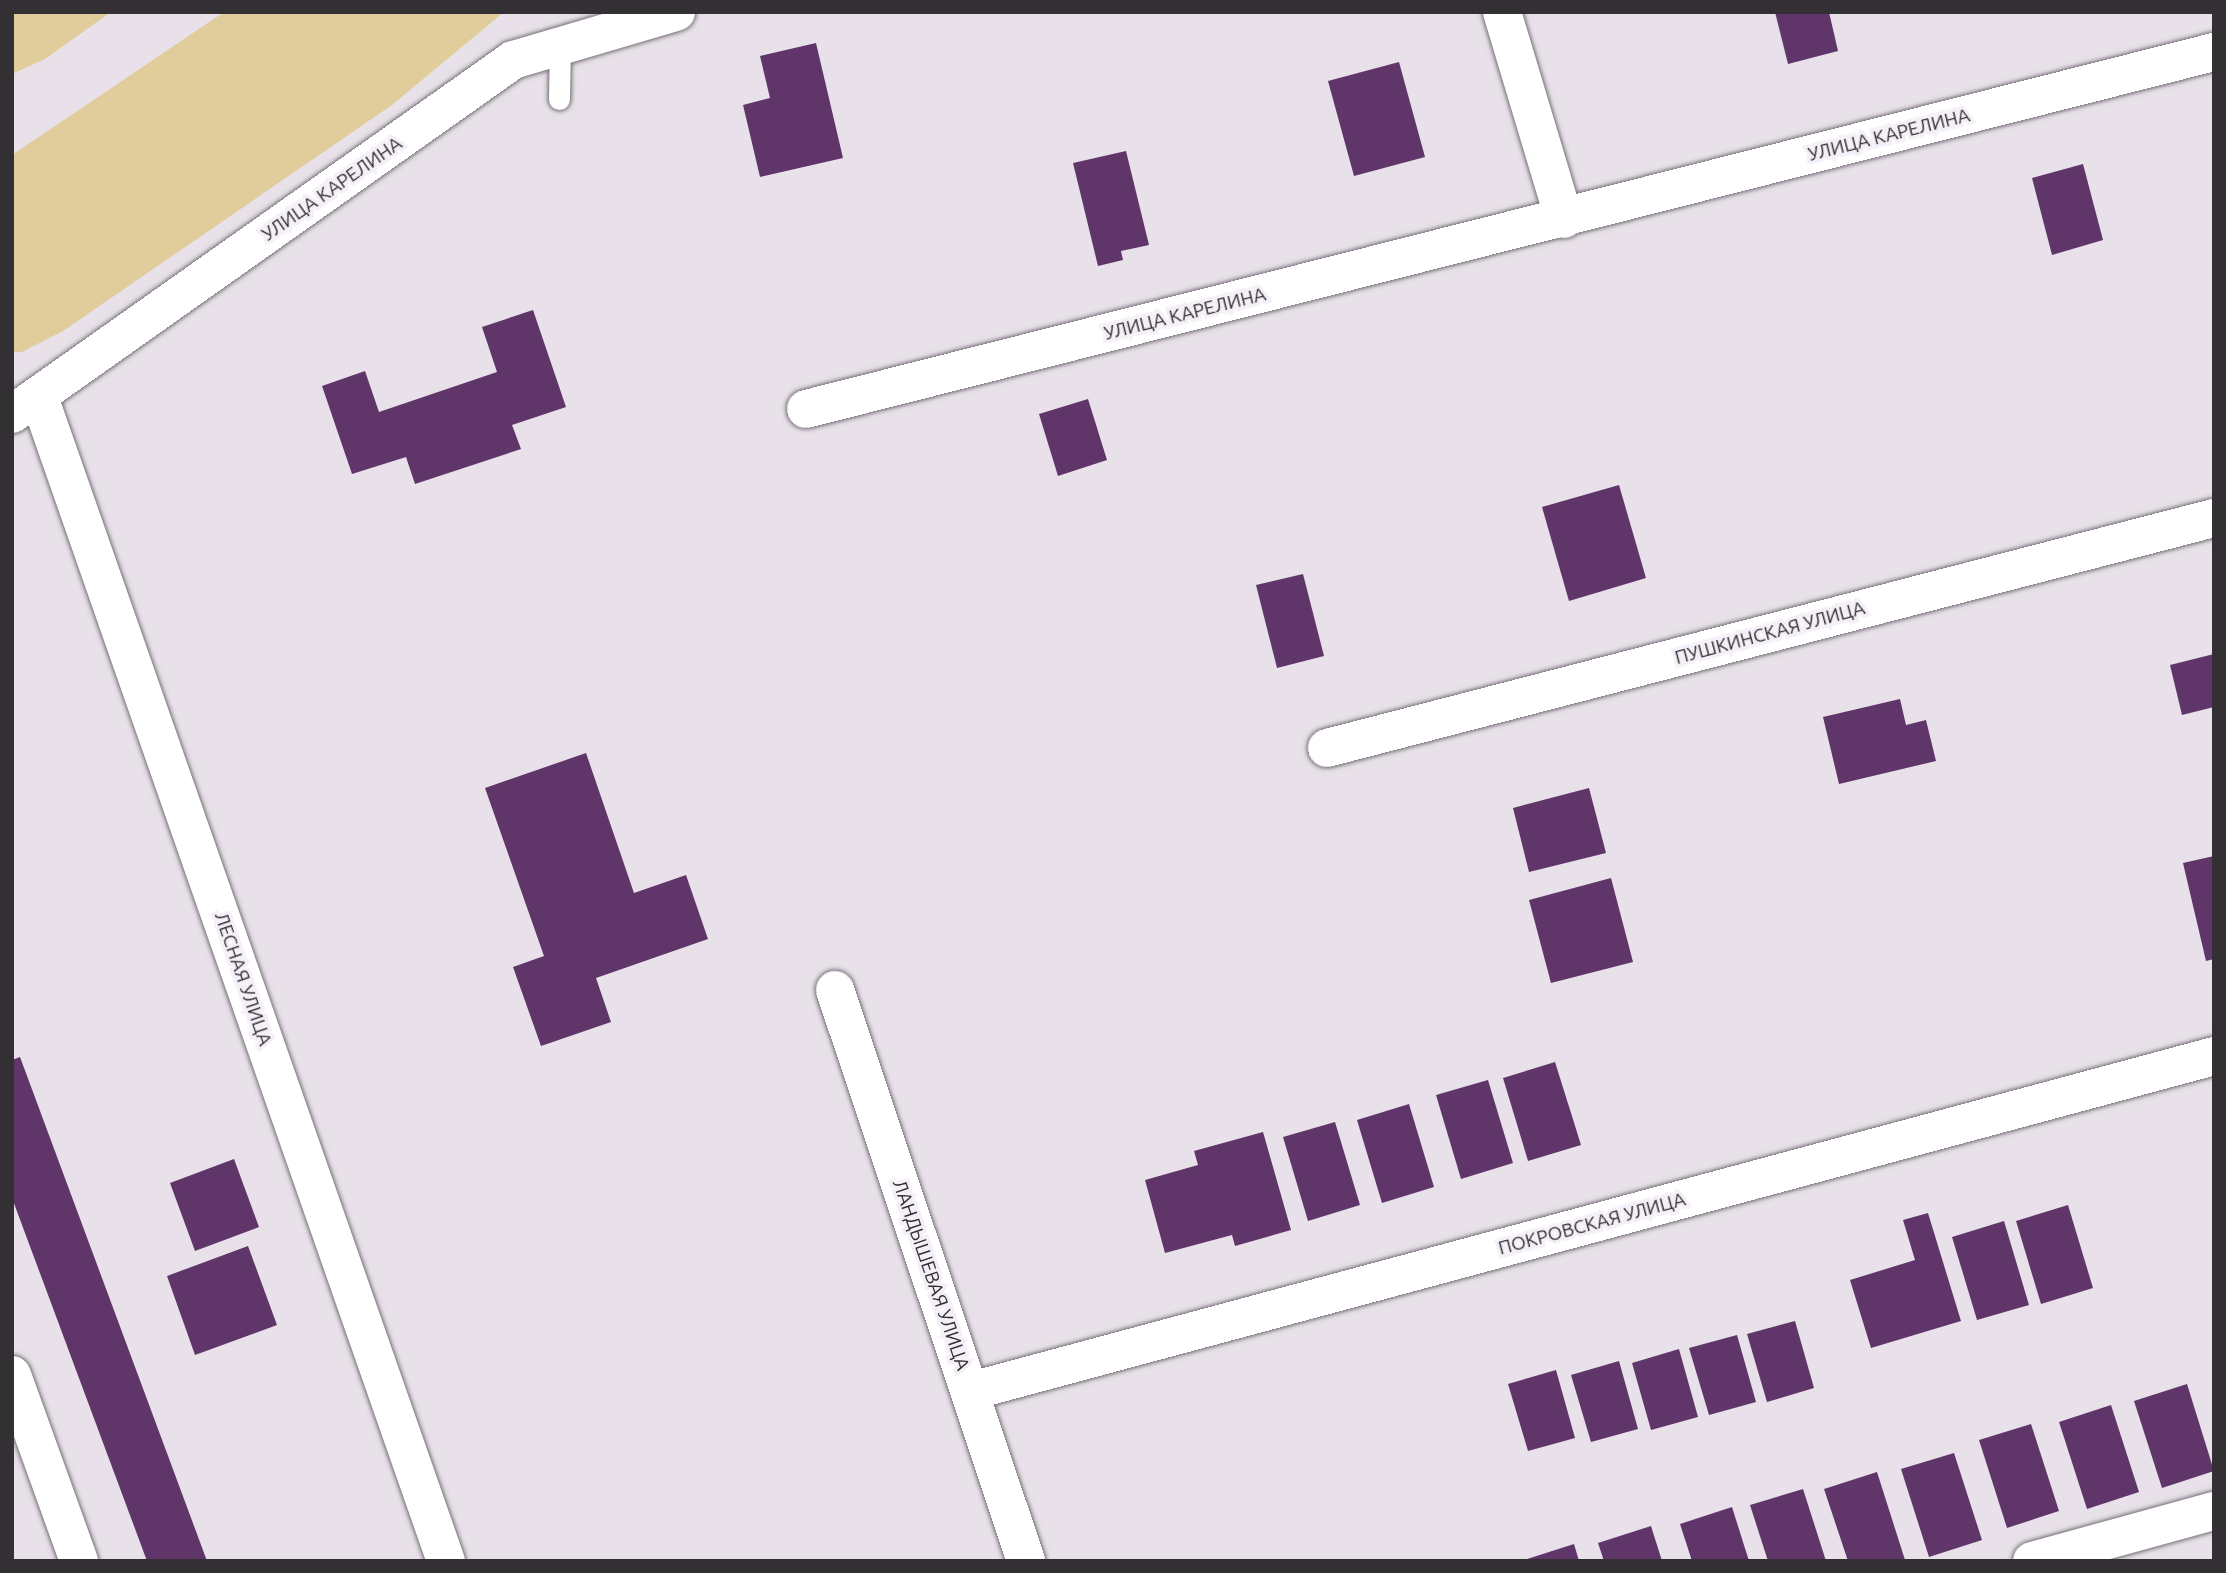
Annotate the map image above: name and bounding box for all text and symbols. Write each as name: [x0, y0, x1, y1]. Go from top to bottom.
street label: УЛИЦА КАРЕЛИНА: [1806, 104, 1972, 166]
street label: УЛИЦА КАРЕЛИНА: [258, 132, 406, 246]
street label: УЛИЦА КАРЕЛИНА: [1102, 283, 1268, 345]
street label: ПУШКИНСКАЯ УЛИЦА: [1672, 597, 1868, 669]
street label: ЛЕСНАЯ УЛИЦА: [209, 909, 277, 1049]
street label: ЛАНДЫШЕВАЯ УЛИЦА: [888, 1177, 974, 1373]
street label: ПОКРОВСКАЯ УЛИЦА: [1496, 1188, 1688, 1260]

